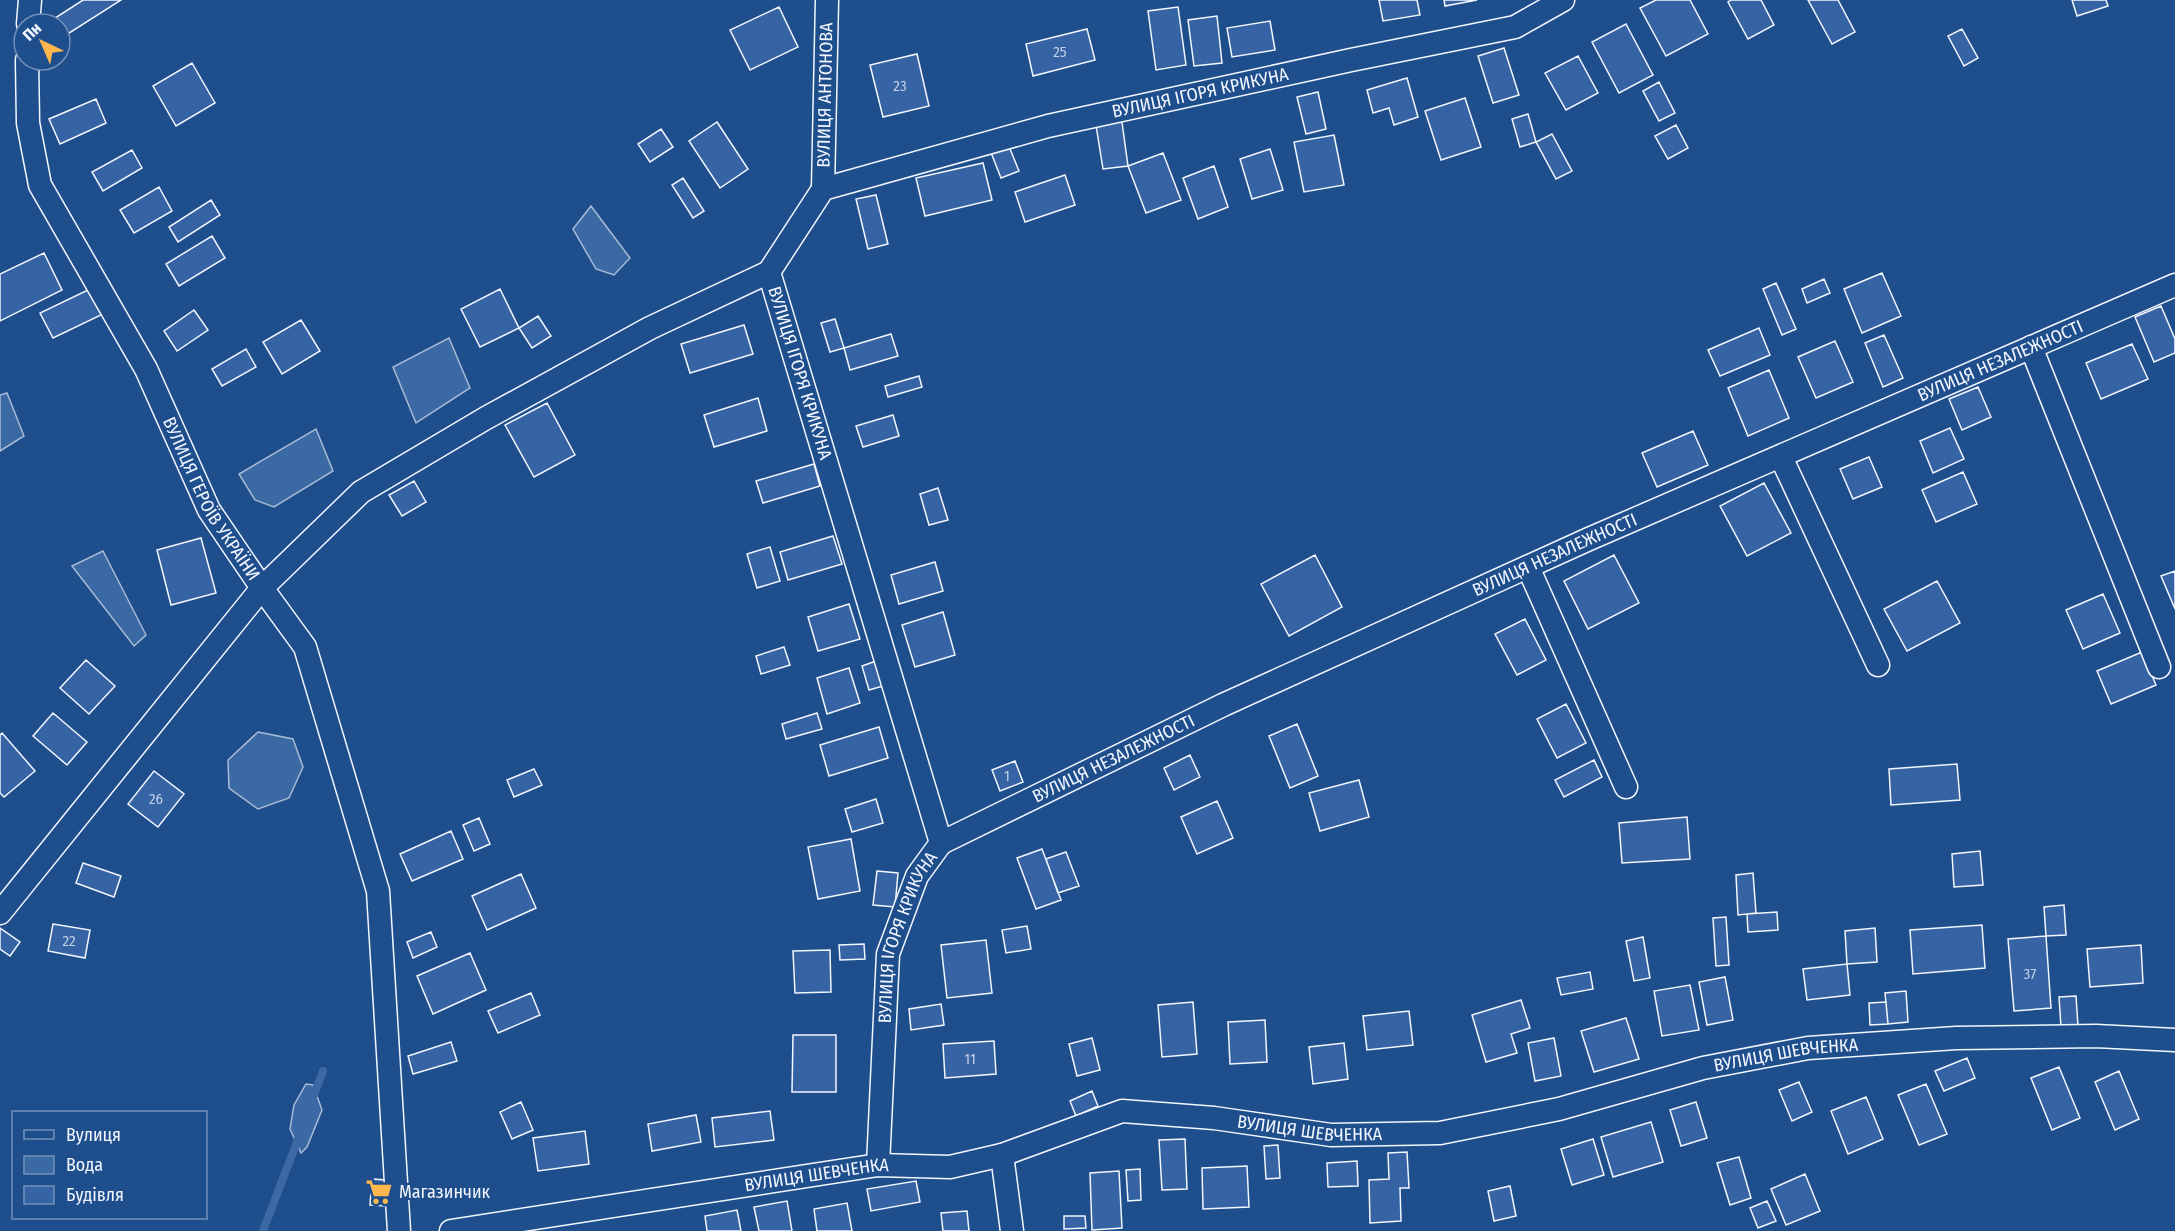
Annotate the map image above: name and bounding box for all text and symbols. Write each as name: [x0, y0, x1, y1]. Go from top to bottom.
north arrow: [12, 12, 72, 72]
text: Пн: [19, 18, 45, 45]
street label: ВУЛИЦЯ АНТОНОВА: [812, 22, 838, 168]
house number: 25: [1053, 43, 1067, 61]
street label: ВУЛИЦЯ ІГОРЯ КРИКУНА: [1110, 63, 1291, 123]
house number: 23: [893, 77, 907, 95]
street label: ВУЛИЦЯ ІГОРЯ КРИКУНА: [763, 284, 837, 463]
street label: ВУЛИЦЯ НЕЗАЛЕЖНОСТІ: [1914, 315, 2086, 406]
street label: ВУЛИЦЯ ГЕРОЇВ УКРАЇНИ: [158, 414, 265, 585]
street label: ВУЛИЦЯ НЕЗАЛЕЖНОСТІ: [1469, 509, 1640, 601]
street label: ВУЛИЦЯ НЕЗАЛЕЖНОСТІ: [1029, 710, 1198, 808]
house number: 1: [1004, 767, 1010, 785]
house number: 26: [149, 790, 163, 808]
street label: ВУЛИЦЯ ІГОРЯ КРИКУНА: [874, 847, 942, 1024]
house number: 22: [62, 932, 76, 950]
house number: 37: [2024, 965, 2036, 983]
street label: ВУЛИЦЯ ШЕВЧЕНКА: [1712, 1034, 1859, 1077]
house number: 11: [964, 1050, 976, 1068]
legend: [12, 1111, 207, 1219]
street label: ВУЛИЦЯ ШЕВЧЕНКА: [1236, 1111, 1383, 1146]
text: Вулиця: [66, 1124, 121, 1146]
text: Вода: [66, 1154, 103, 1176]
street label: ВУЛИЦЯ ШЕВЧЕНКА: [743, 1154, 890, 1196]
supermarket icon: Магазинчик: [364, 1177, 394, 1207]
place label: Магазинчик: [399, 1181, 491, 1203]
text: Будівля: [66, 1184, 124, 1206]

